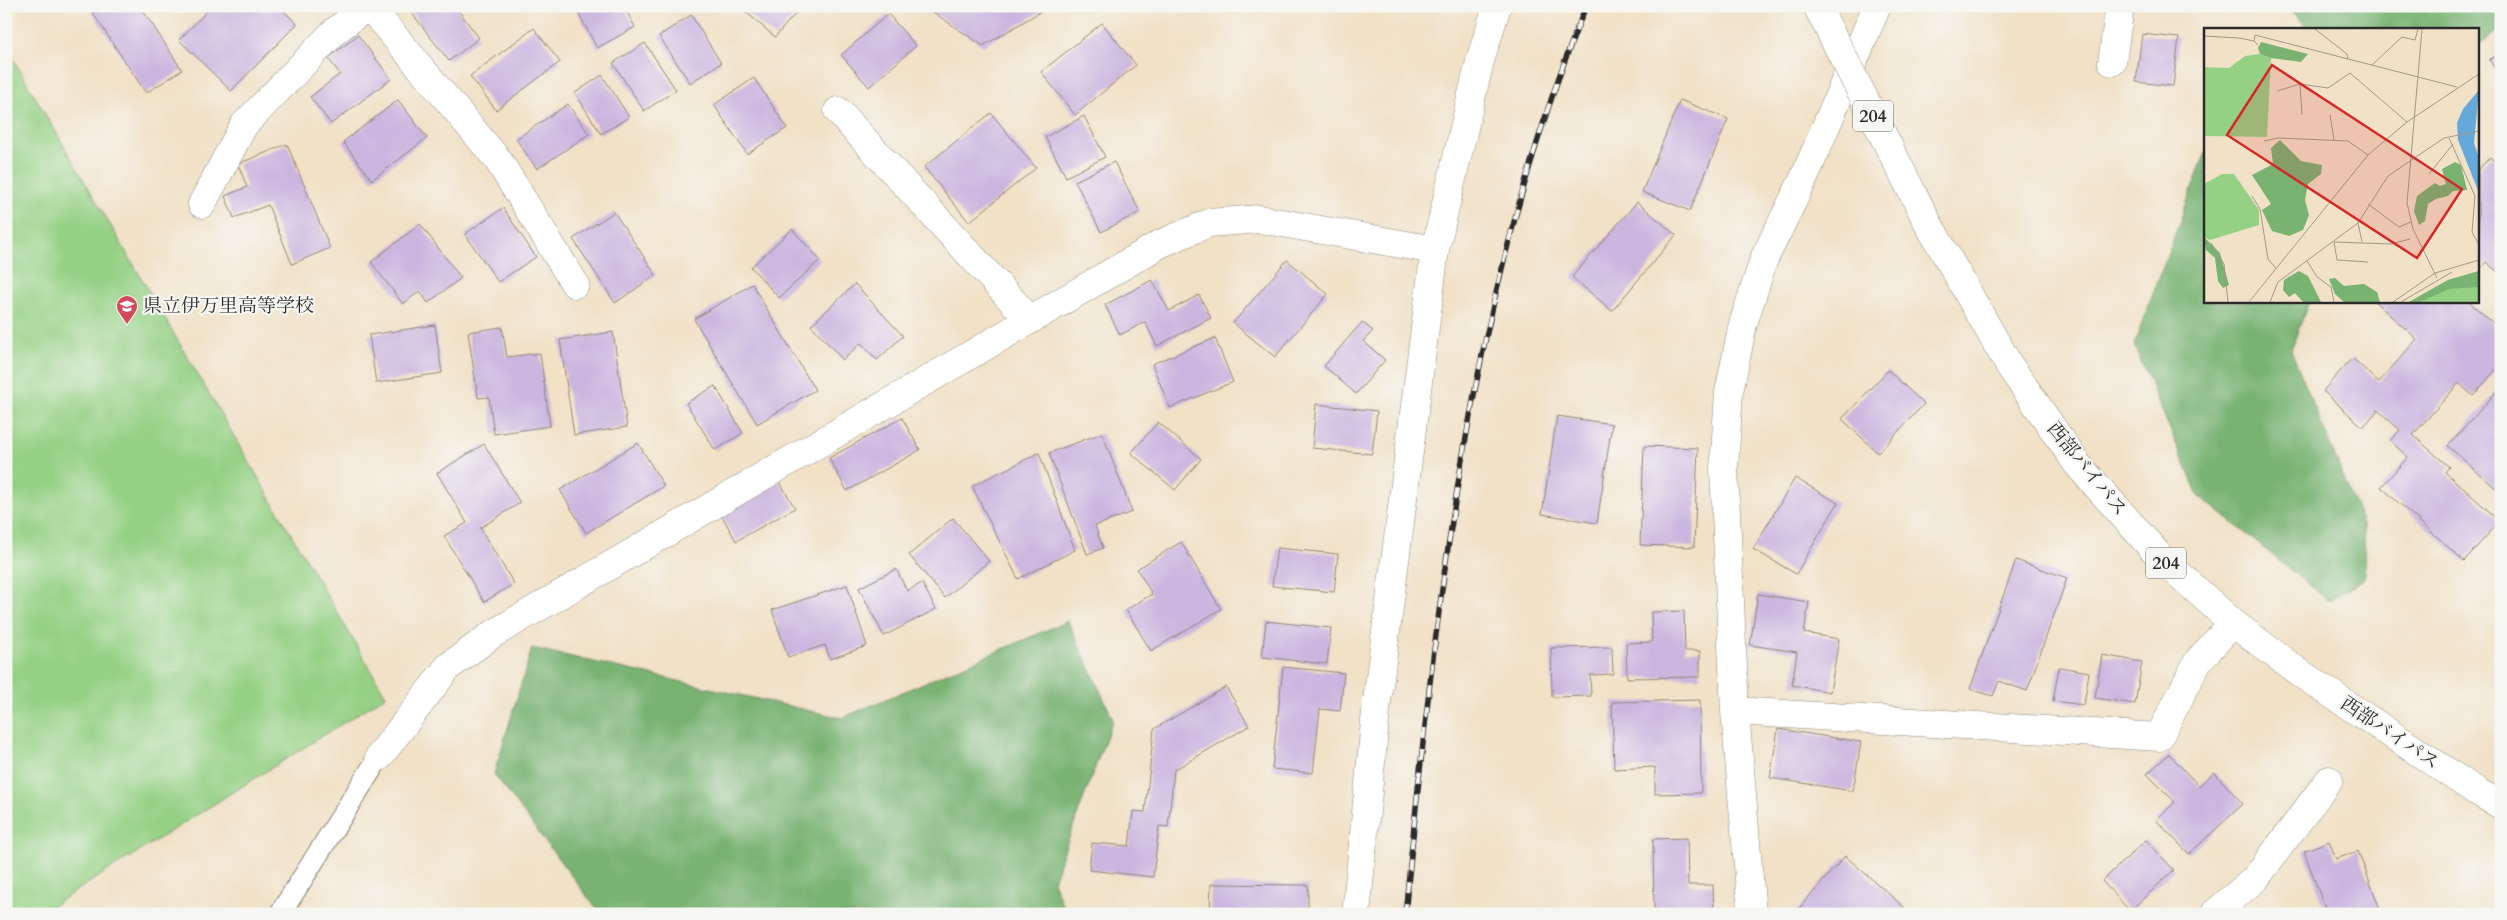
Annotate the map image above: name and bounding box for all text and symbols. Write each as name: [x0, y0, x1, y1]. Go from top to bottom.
inset map: [2204, 28, 2480, 302]
road number: 204: [1853, 100, 1893, 132]
place label: 県立伊万里高等学校: [143, 293, 314, 319]
school or university icon: 県立伊万里高等学校: [115, 294, 139, 325]
street label: 西部バイパス: [2041, 417, 2133, 521]
road number: 204: [2146, 548, 2186, 578]
street label: 西部バイパス: [2336, 690, 2444, 776]

